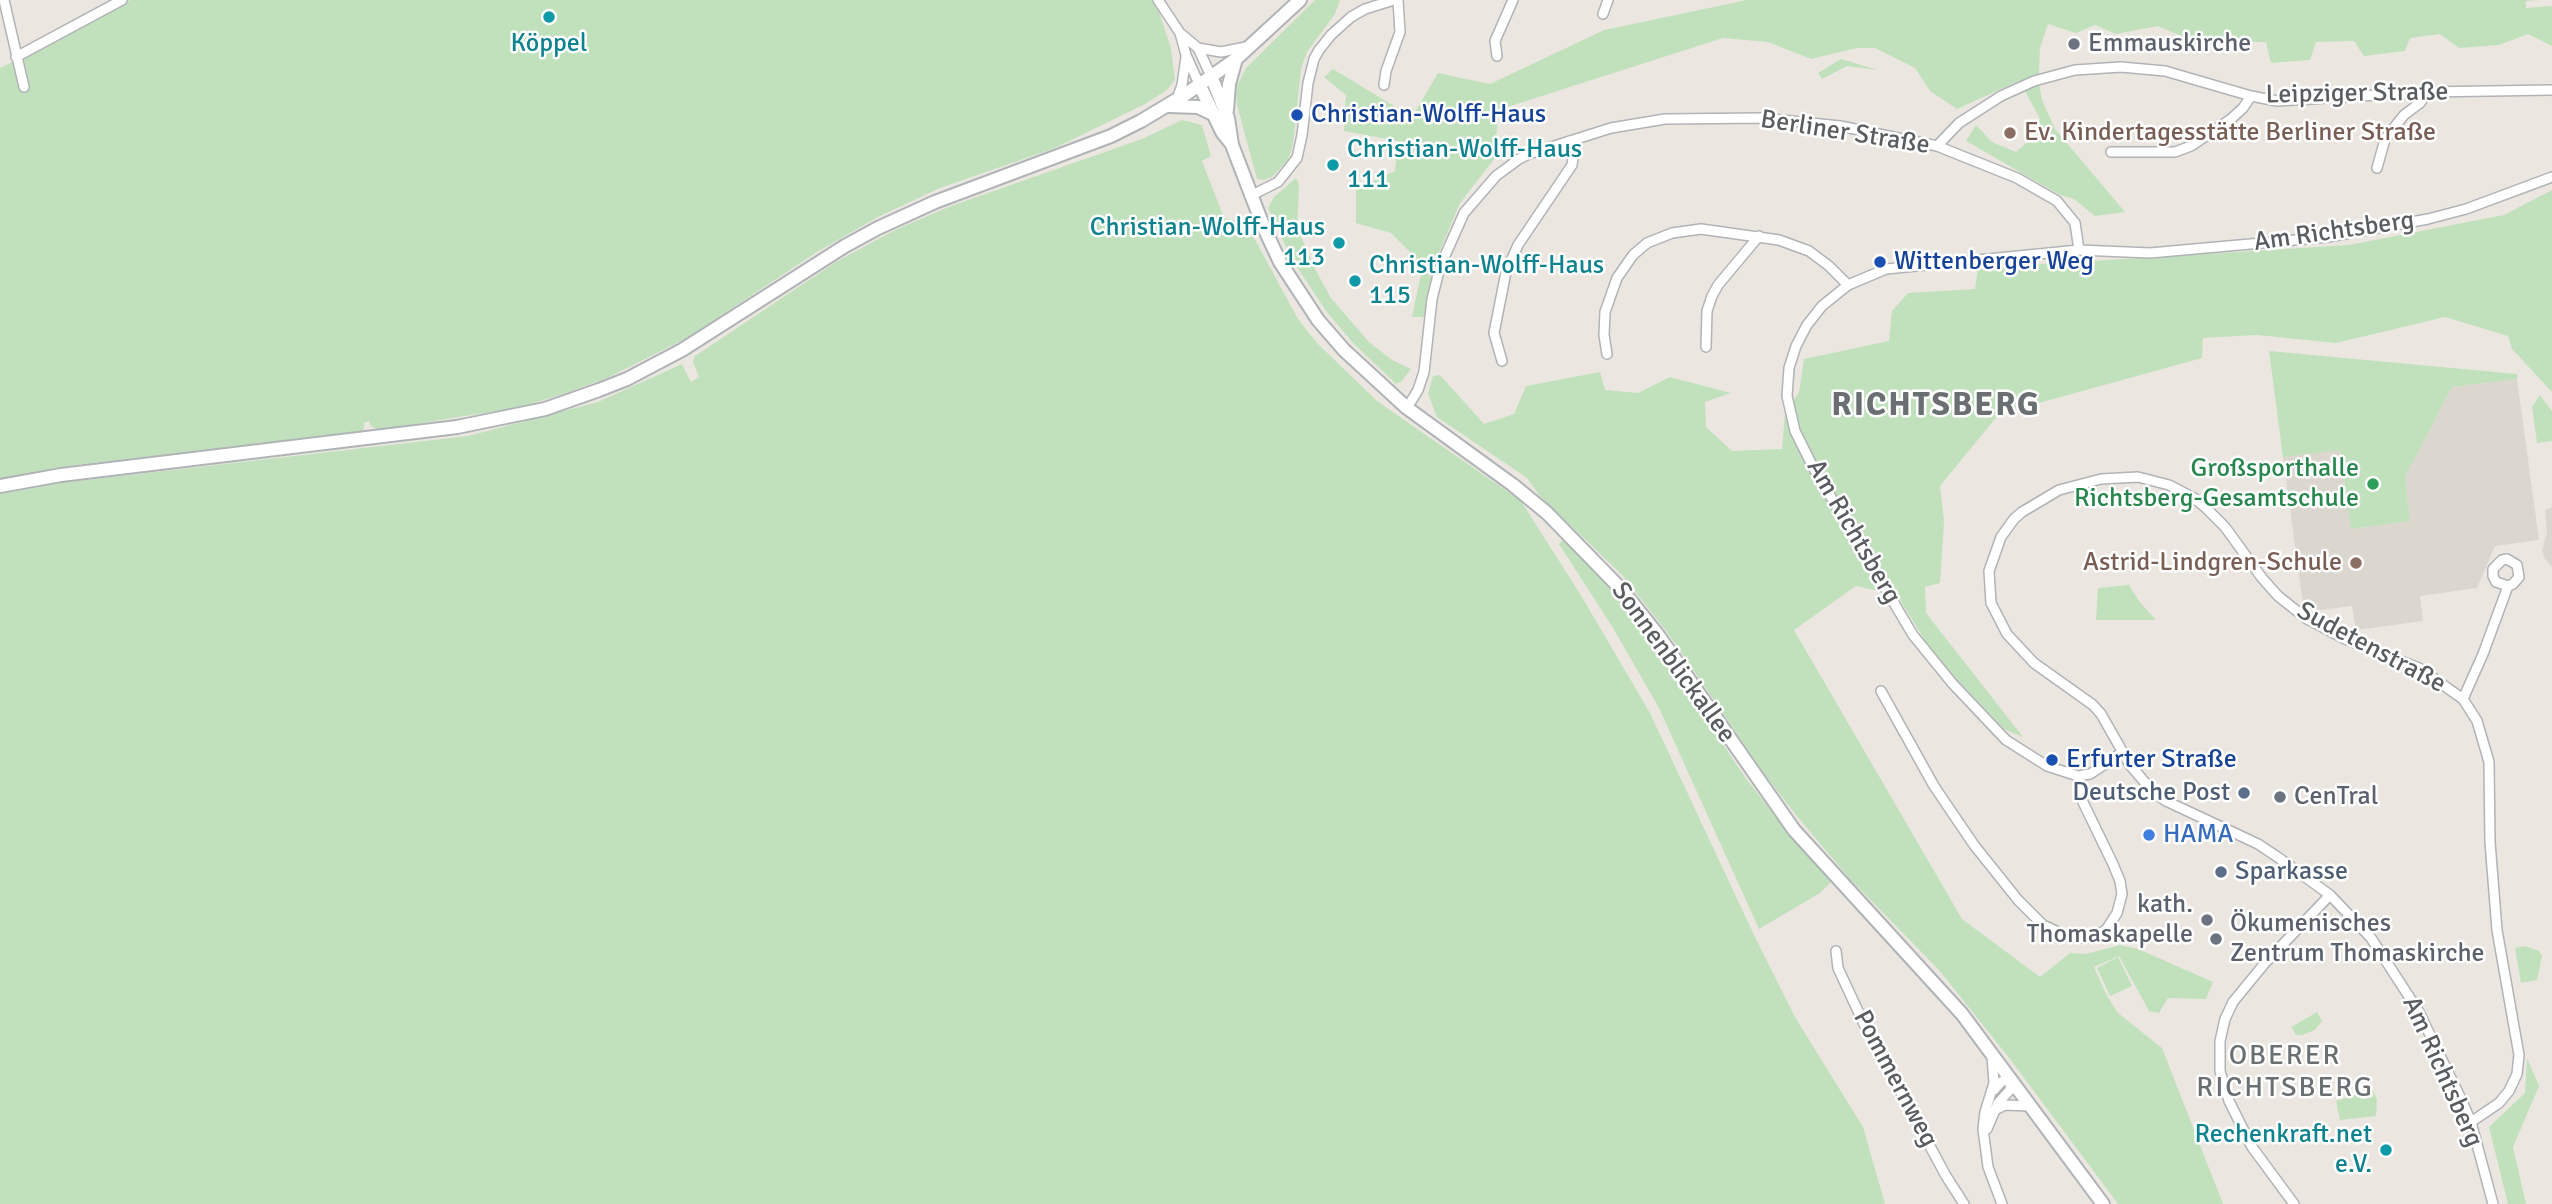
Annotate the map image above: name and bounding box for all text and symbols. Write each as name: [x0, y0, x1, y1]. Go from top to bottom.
marker: Köppel: [541, 9, 557, 25]
place label: Köppel: [511, 28, 587, 60]
place label: Emmauskirche: [2088, 28, 2251, 60]
marker: Emmauskirche: [2066, 36, 2082, 52]
street label: Leipziger Straße: [2265, 77, 2449, 111]
place label: Christian-Wolff-Haus: [1311, 99, 1546, 131]
street label: Berliner Straße: [1758, 104, 1932, 162]
marker: Christian-Wolff-Haus: [1289, 107, 1305, 123]
place label: Ev. Kindertagesstätte Berliner Straße: [2024, 117, 2436, 149]
marker: Ev. Kindertagesstätte Berliner Straße: [2002, 125, 2018, 141]
place label: Christian-Wolff-Haus 111: [1347, 134, 1582, 196]
marker: Christian-Wolff-Haus 111: [1325, 157, 1341, 173]
street label: Am Richtsberg: [2252, 205, 2416, 259]
place label: Christian-Wolff-Haus 113: [1090, 212, 1325, 274]
marker: Christian-Wolff-Haus 113: [1331, 235, 1347, 251]
place label: Wittenberger Weg: [1894, 246, 2094, 278]
place label: Christian-Wolff-Haus 115: [1369, 250, 1604, 312]
marker: Wittenberger Weg: [1872, 254, 1888, 270]
marker: Christian-Wolff-Haus 115: [1347, 273, 1363, 289]
district label: RICHTSBERG: [1833, 386, 2039, 426]
place label: Großsporthalle Richtsberg-Gesamtschule: [2074, 453, 2359, 514]
street label: Am Richtsberg: [1799, 454, 1907, 610]
marker: Großsporthalle Richtsberg-Gesamtschule: [2365, 476, 2381, 492]
place label: Astrid-Lindgren-Schule: [2083, 547, 2342, 579]
marker: Astrid-Lindgren-Schule: [2348, 555, 2364, 571]
street label: Sonnenblickallee: [1604, 577, 1742, 749]
street label: Sudetenstraße: [2291, 596, 2451, 700]
place label: Erfurter Straße: [2066, 744, 2237, 776]
marker: Erfurter Straße: [2044, 752, 2060, 768]
place label: Deutsche Post: [2072, 777, 2230, 809]
place label: CenTral: [2294, 781, 2378, 813]
marker: Deutsche Post: [2236, 785, 2252, 801]
marker: CenTral: [2272, 789, 2288, 805]
place label: HAMA: [2163, 819, 2233, 851]
marker: HAMA: [2141, 827, 2157, 843]
place label: Sparkasse: [2235, 856, 2348, 888]
marker: Sparkasse: [2213, 864, 2229, 880]
place label: kath. Thomaskapelle: [2026, 889, 2193, 950]
place label: Ökumenisches Zentrum Thomaskirche: [2230, 908, 2485, 970]
marker: kath. Thomaskapelle: [2199, 912, 2215, 928]
marker: Ökumenisches Zentrum Thomaskirche: [2208, 931, 2224, 947]
street label: Am Richtsberg: [2395, 992, 2489, 1152]
street label: Pommernweg: [1846, 1005, 1944, 1153]
district label: OBERER RICHTSBERG: [2198, 1040, 2372, 1106]
place label: Rechenkraft.net e.V.: [2194, 1119, 2372, 1180]
marker: Rechenkraft.net e.V.: [2378, 1142, 2394, 1158]

